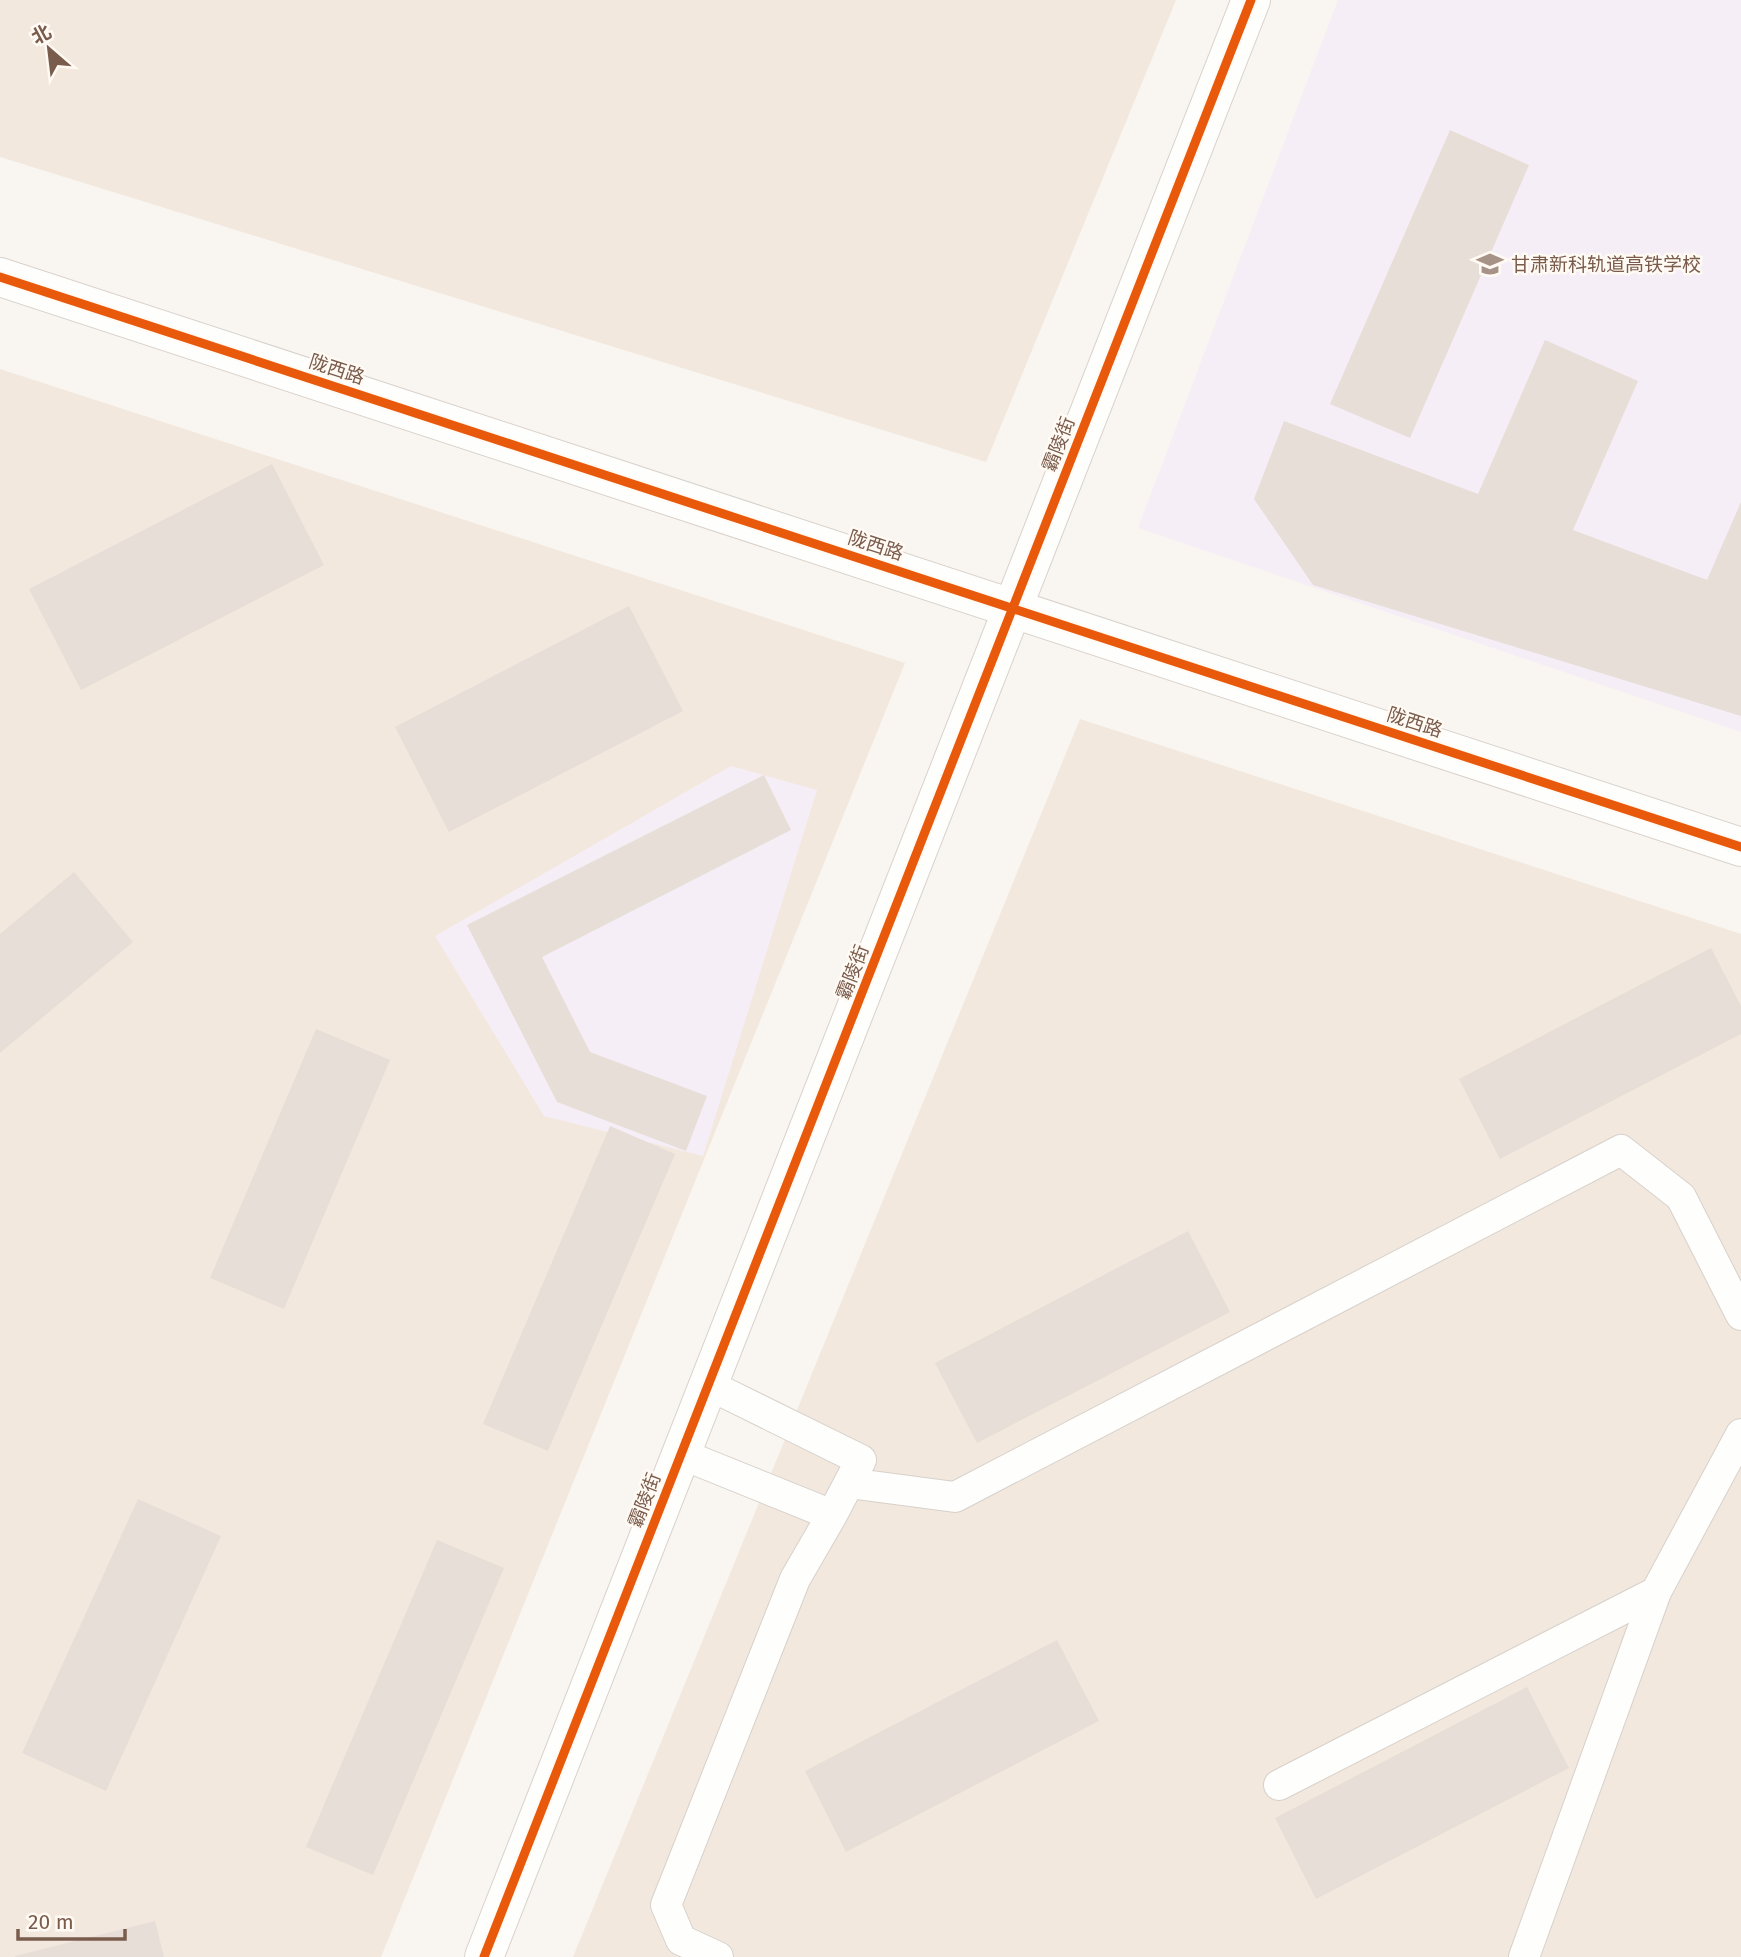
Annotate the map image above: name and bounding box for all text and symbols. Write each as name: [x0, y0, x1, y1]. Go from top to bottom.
north arrow: [14, 14, 84, 84]
text: 北: [27, 20, 55, 49]
school or university icon: 甘肃新科轨道高铁学校: [1475, 249, 1505, 279]
place label: 甘肃新科轨道高铁学校: [1511, 253, 1701, 276]
street label: 陇西路: [306, 350, 368, 389]
street label: 霸陵街: [1038, 413, 1079, 475]
street label: 陇西路: [845, 526, 907, 565]
street label: 陇西路: [1384, 703, 1446, 742]
street label: 霸陵街: [832, 941, 873, 1003]
street label: 霸陵街: [624, 1469, 665, 1531]
scale bar: [18, 1898, 124, 1942]
text: 20 m: [28, 1909, 74, 1935]

